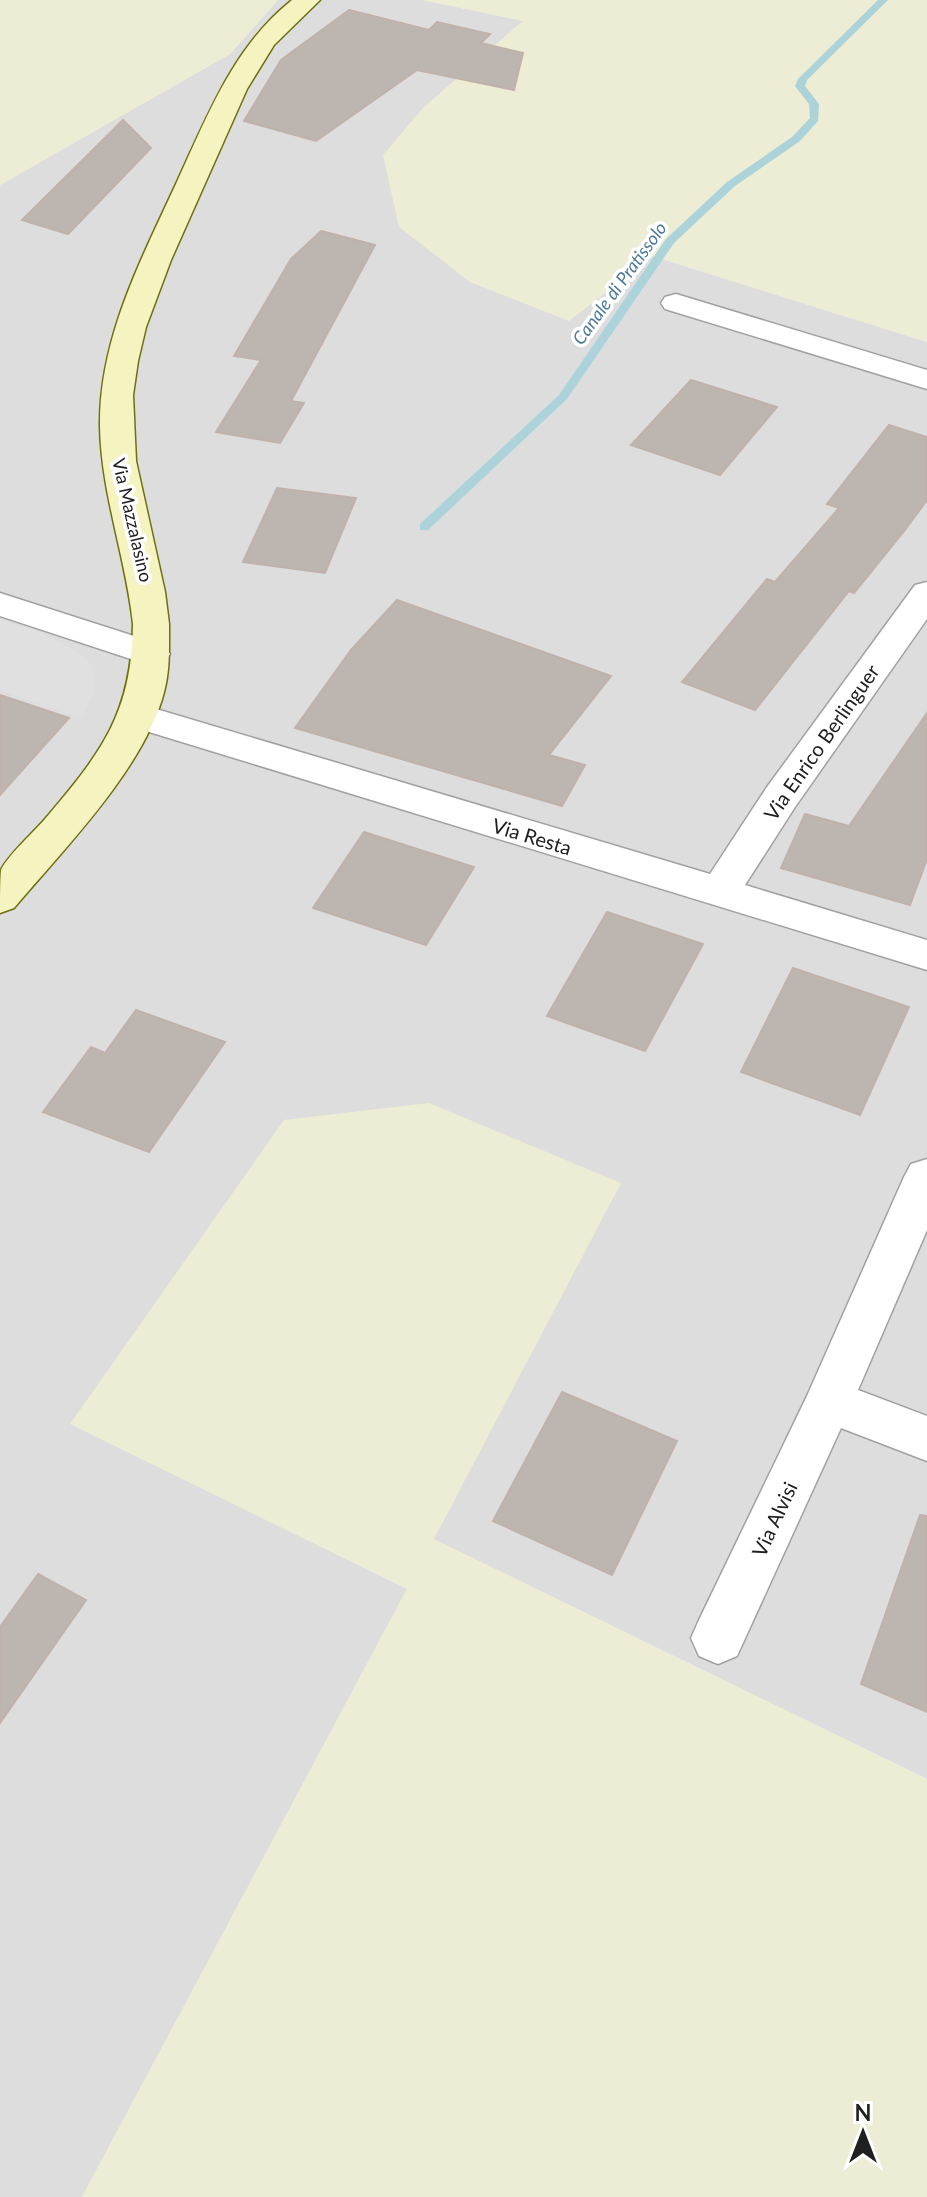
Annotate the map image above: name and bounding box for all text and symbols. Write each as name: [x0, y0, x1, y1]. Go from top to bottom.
water label: Canale di Pratissolo: [567, 217, 671, 349]
street label: Via Mazzalasino: [108, 456, 158, 584]
street label: Via Enrico Berlinguer: [758, 659, 884, 824]
street label: Via Resta: [489, 813, 575, 859]
street label: Via Alvisi: [746, 1478, 802, 1560]
north arrow: [823, 2093, 903, 2173]
text: N: [855, 2099, 871, 2126]

